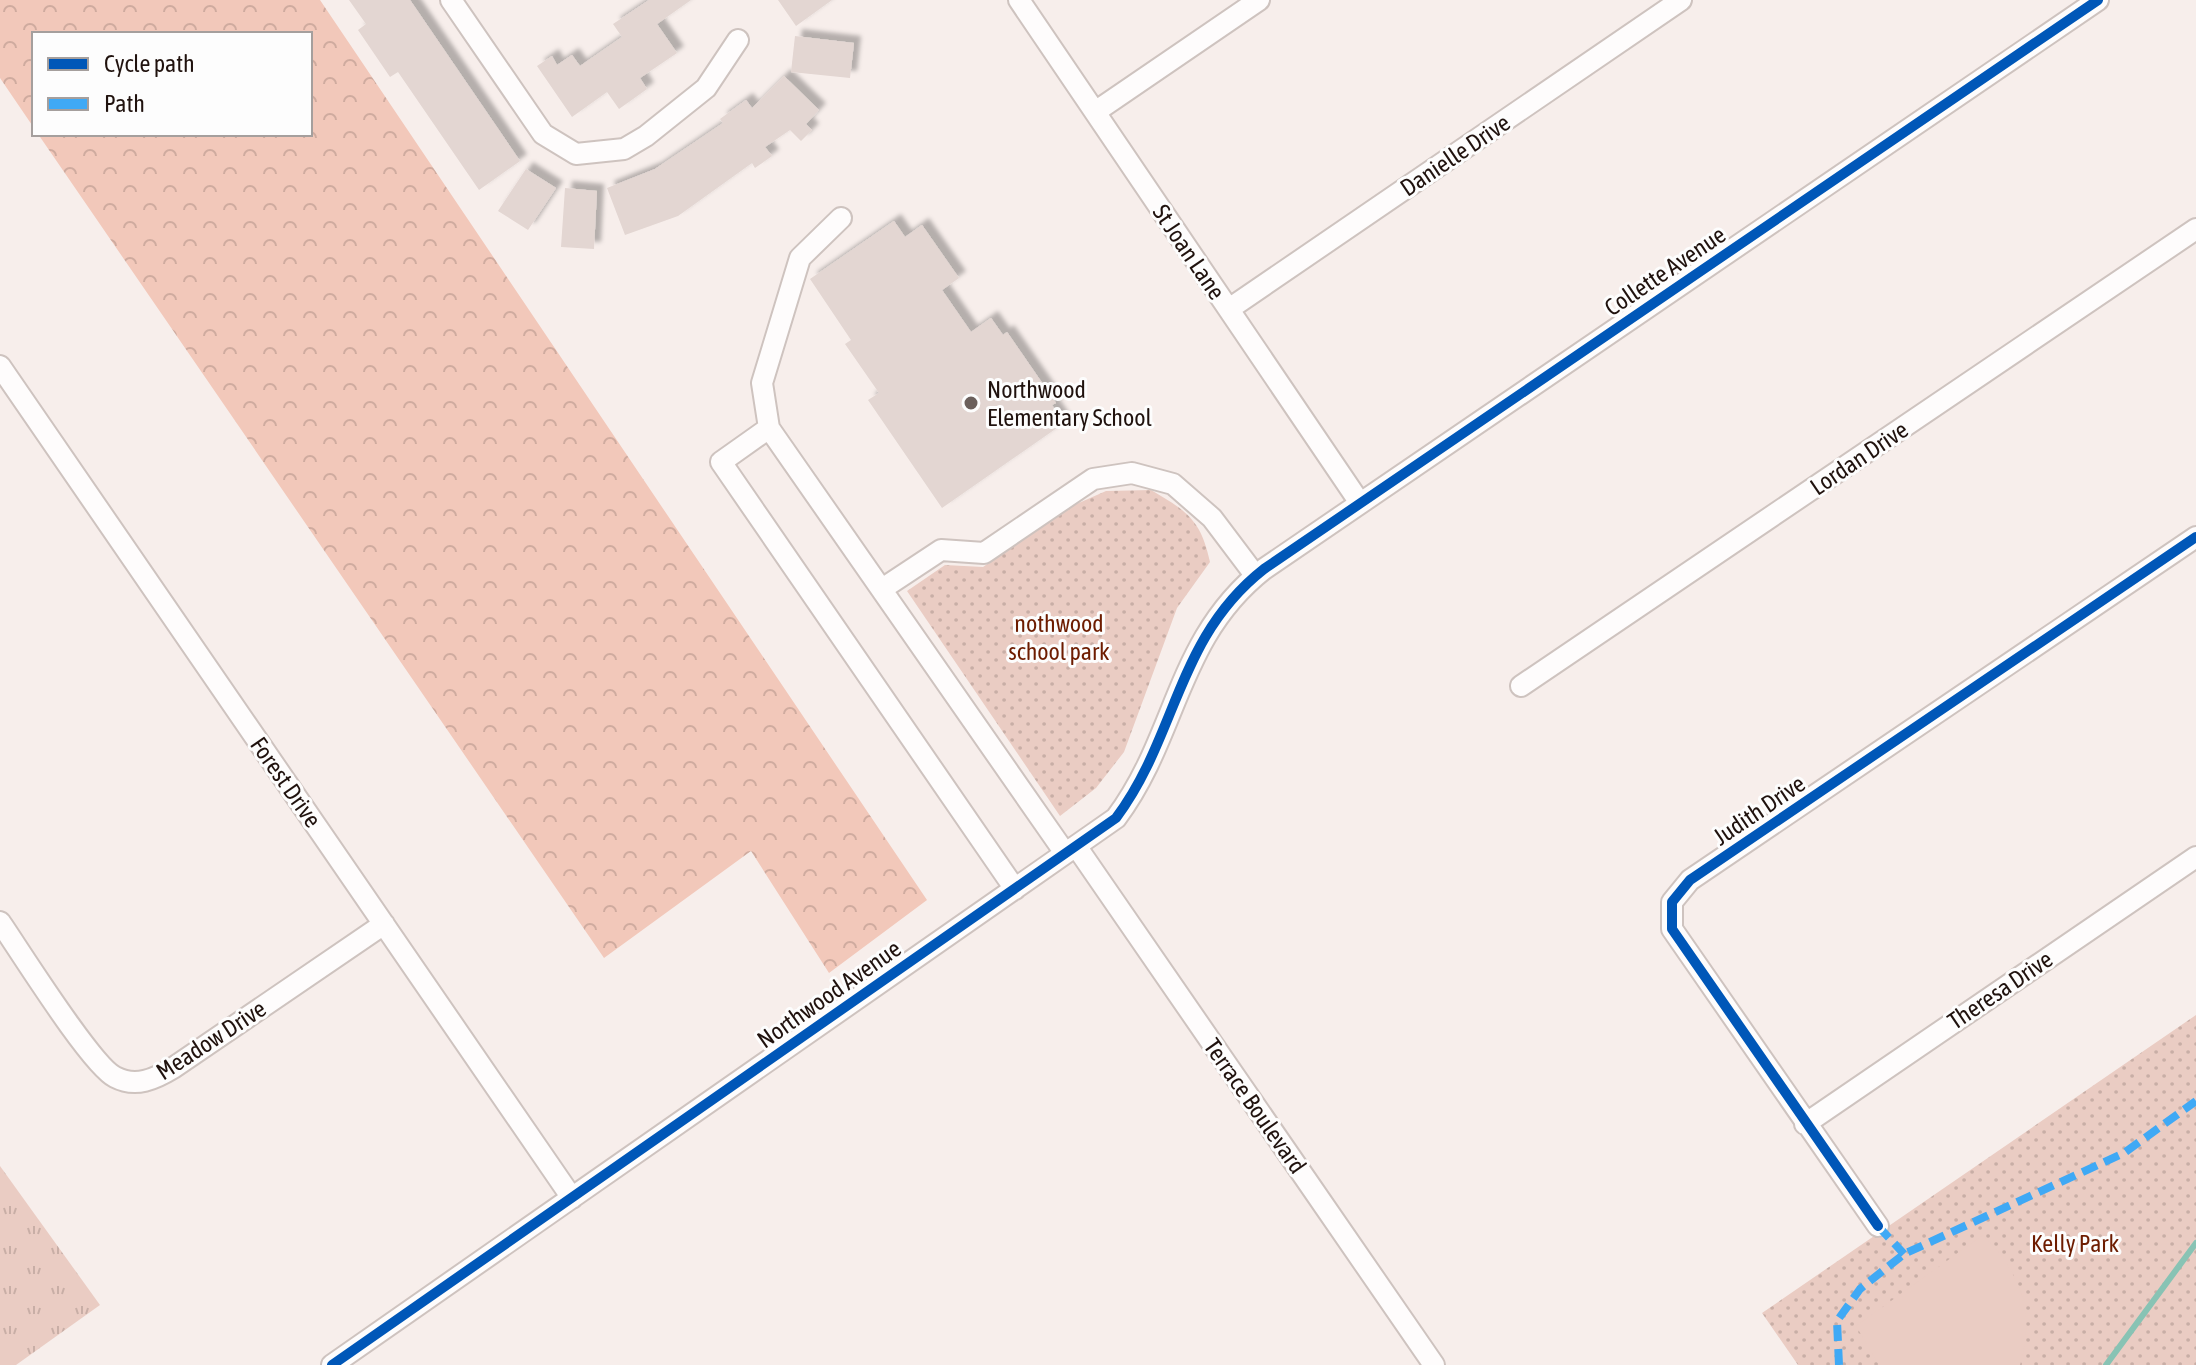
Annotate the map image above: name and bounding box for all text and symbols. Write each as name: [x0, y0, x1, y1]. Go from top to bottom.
legend: [32, 32, 312, 136]
text: Cycle path: [104, 50, 195, 77]
text: Path: [104, 90, 145, 117]
street label: Danielle Drive: [1395, 109, 1515, 201]
street label: St Joan Lane: [1148, 200, 1230, 304]
street label: Collette Avenue: [1600, 221, 1730, 321]
place label: Northwood Elementary School: [987, 376, 1153, 431]
marker: Northwood Elementary School: [962, 394, 980, 412]
street label: Lordan Drive: [1805, 416, 1913, 500]
park label: nothwood school park: [1008, 610, 1110, 665]
street label: Forest Drive: [245, 732, 327, 832]
street label: Judith Drive: [1708, 770, 1810, 850]
street label: Northwood Avenue: [752, 935, 906, 1053]
street label: Theresa Drive: [1943, 945, 2057, 1035]
street label: Meadow Drive: [151, 995, 271, 1085]
street label: Terrace Boulevard: [1199, 1033, 1311, 1179]
park label: Kelly Park: [2031, 1230, 2119, 1257]

